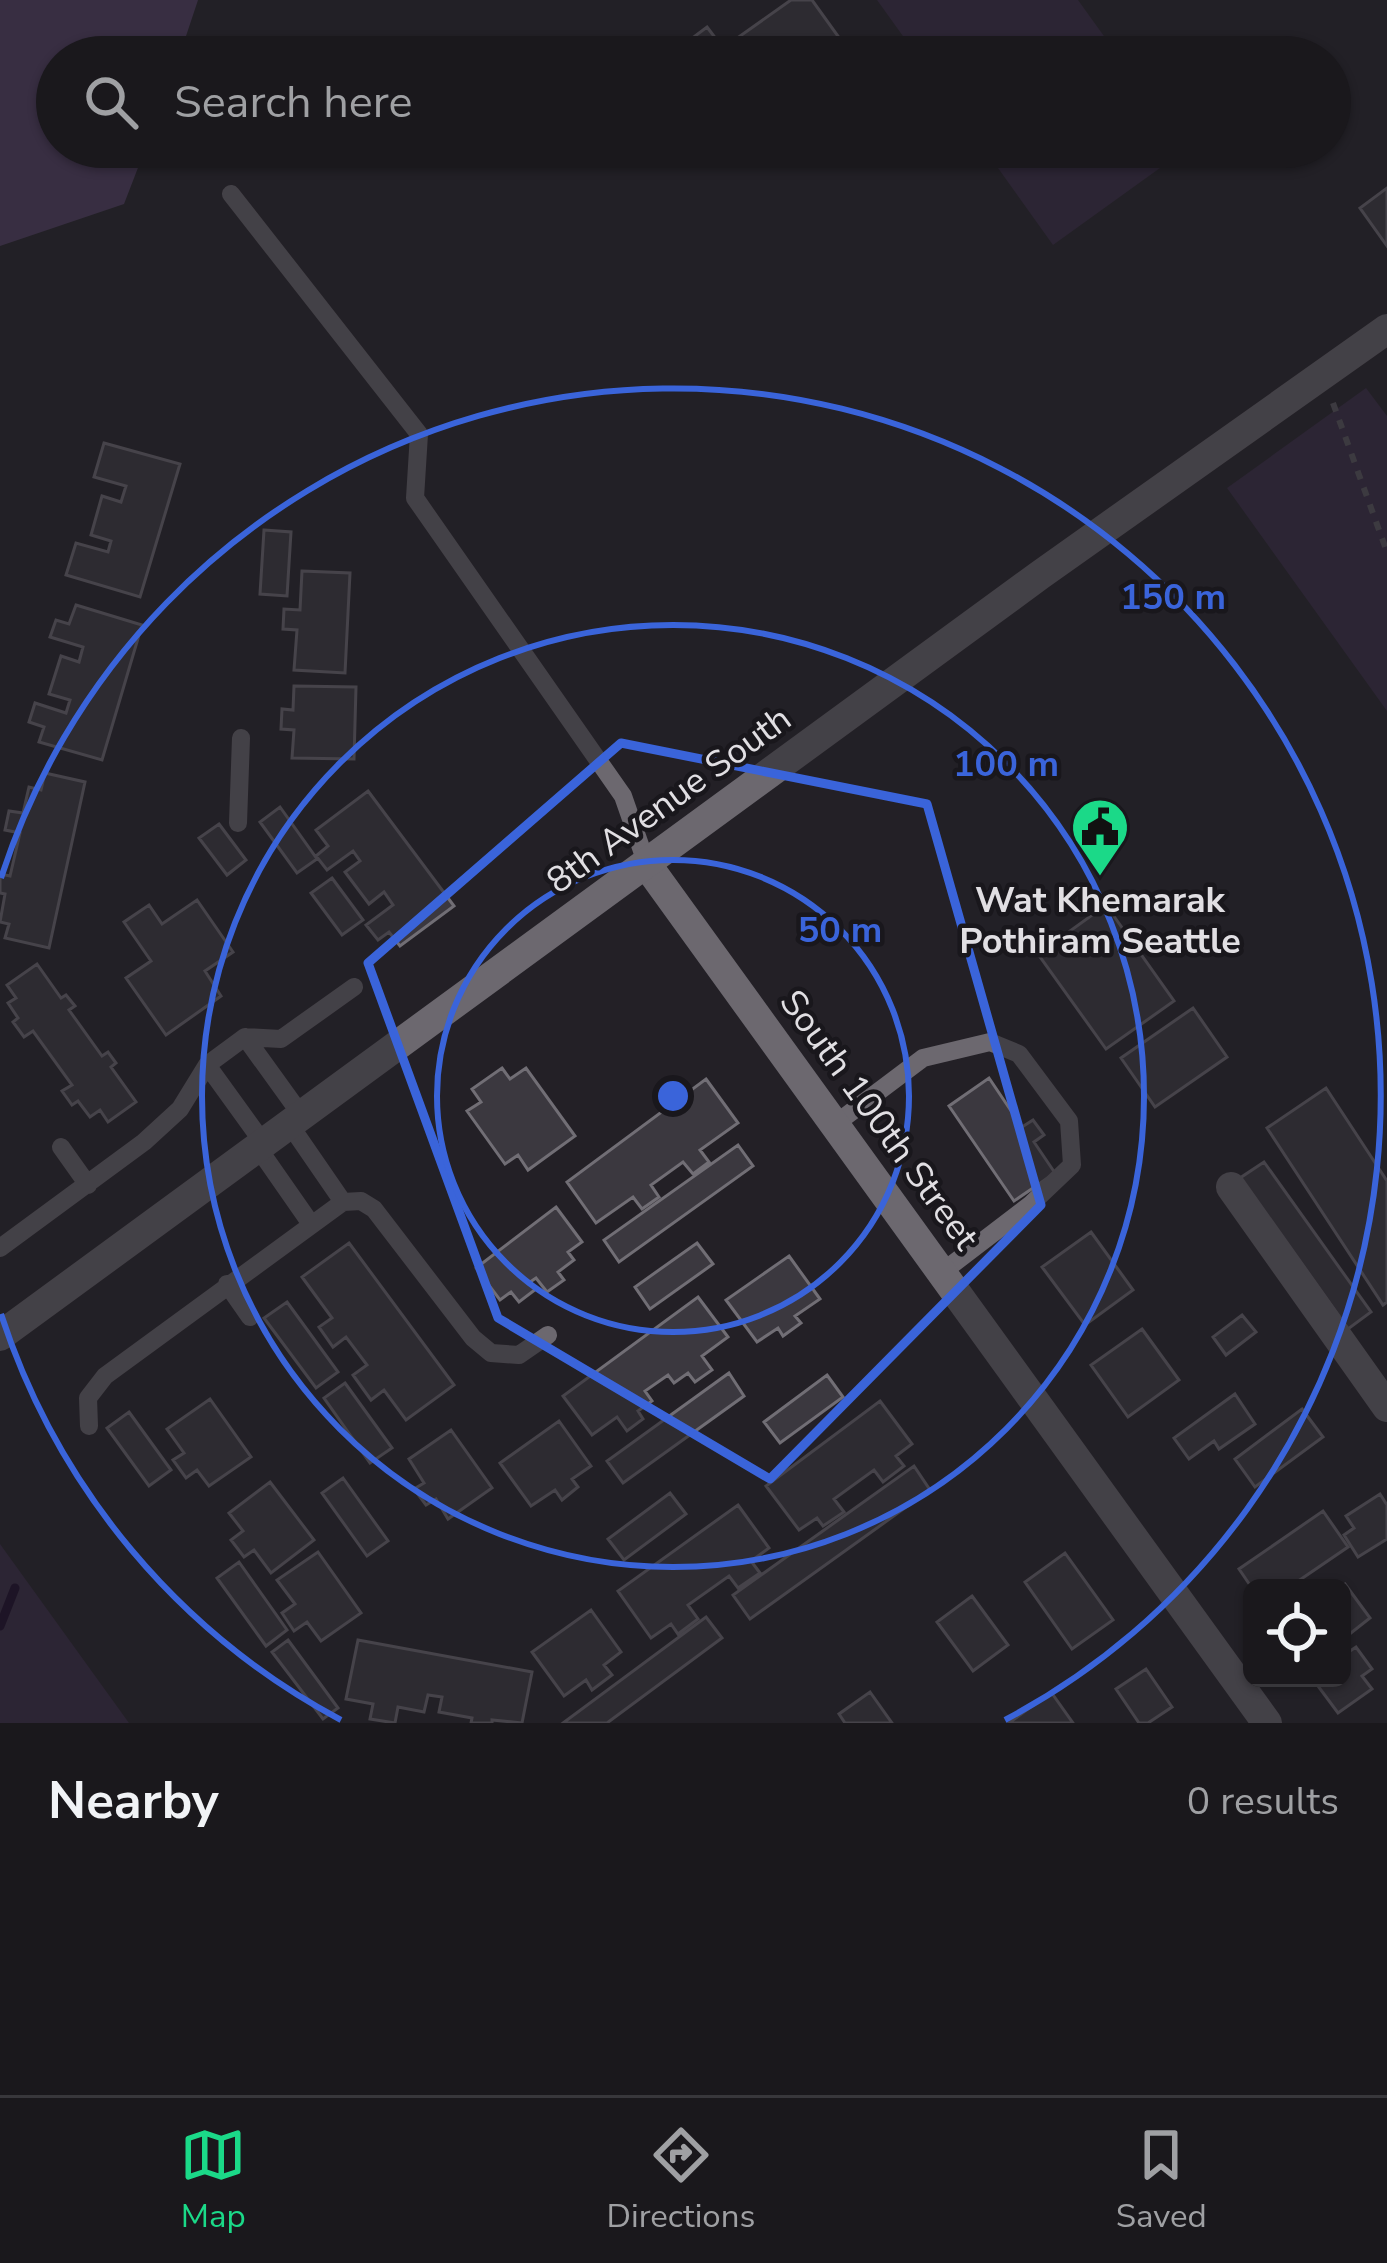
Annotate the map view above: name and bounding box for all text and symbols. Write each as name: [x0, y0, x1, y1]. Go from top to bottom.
search box: [36, 36, 1351, 168]
icon: search: [78, 69, 144, 135]
text: Search here: [174, 72, 413, 133]
text: 150 m: [1120, 573, 1226, 622]
street label: 8th Avenue South: [537, 695, 801, 905]
text: 100 m: [953, 740, 1059, 789]
public building icon: Wat Khemarak Pothiram Seattle: [1069, 796, 1131, 878]
place label: Wat Khemarak Pothiram Seattle: [959, 876, 1241, 966]
text: 50 m: [798, 906, 882, 955]
street label: South 100th Street: [768, 980, 990, 1260]
centre of rings: [652, 1075, 694, 1117]
map controls: [1243, 1579, 1351, 1687]
button: locate: [1243, 1579, 1351, 1687]
text: Nearby: [48, 1766, 219, 1836]
text: 0 results: [1187, 1775, 1339, 1828]
tab: Map: [180, 2122, 246, 2239]
tab: Directions: [607, 2122, 755, 2239]
tab: Saved: [1116, 2122, 1207, 2239]

